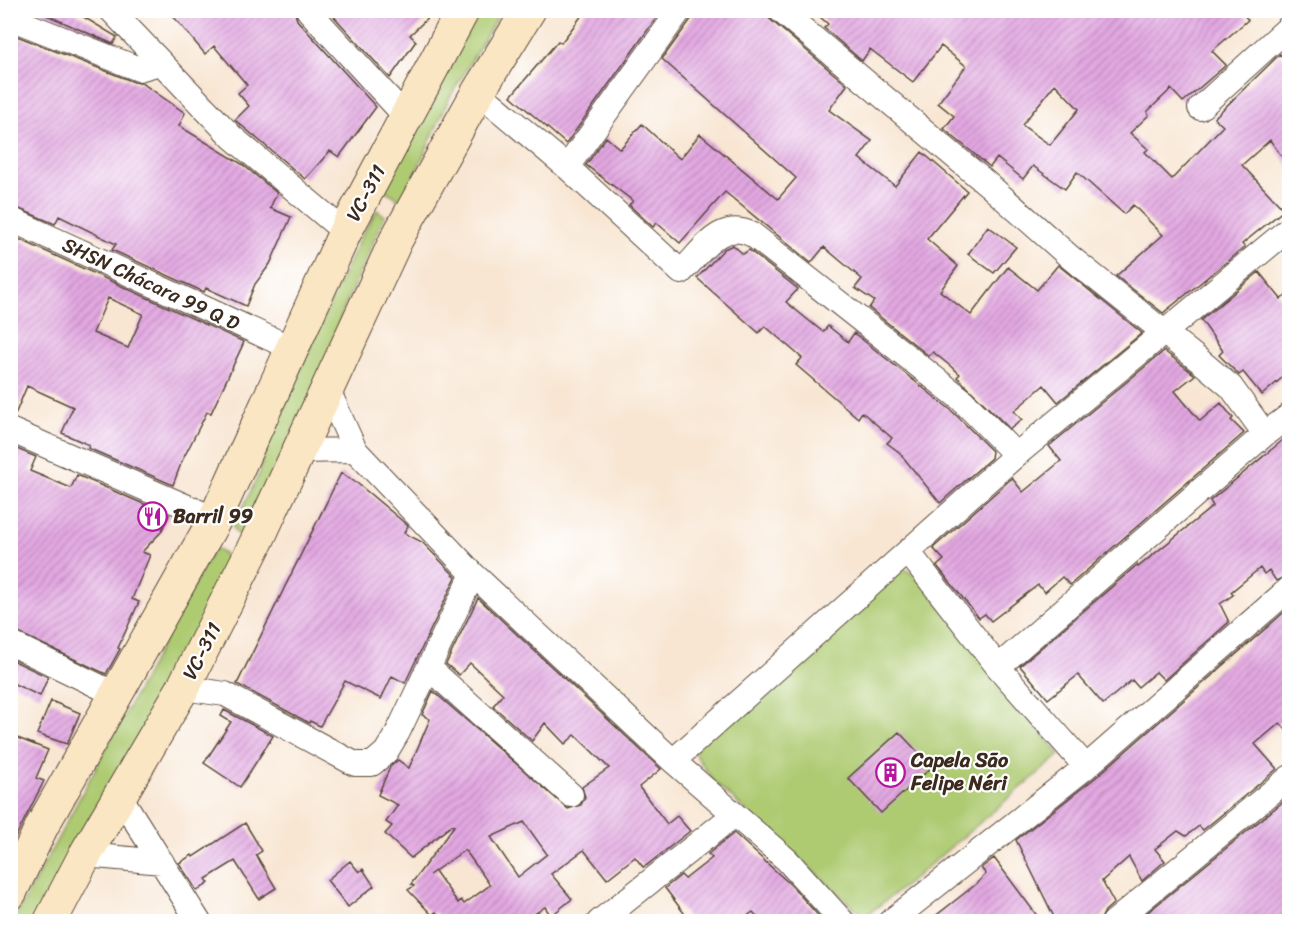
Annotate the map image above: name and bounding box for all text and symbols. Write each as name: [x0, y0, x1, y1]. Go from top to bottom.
street label: VC-311: [336, 158, 396, 228]
street label: SHSN Chácara 99 Q D: [56, 227, 246, 341]
place label: Barril 99: [173, 499, 253, 534]
restaurant icon: Barril 99: [136, 500, 168, 532]
street label: VC-311: [173, 616, 231, 686]
place label: Capela São Felipe Néri: [910, 743, 1009, 801]
building icon: Capela São Felipe Néri: [874, 756, 906, 788]

